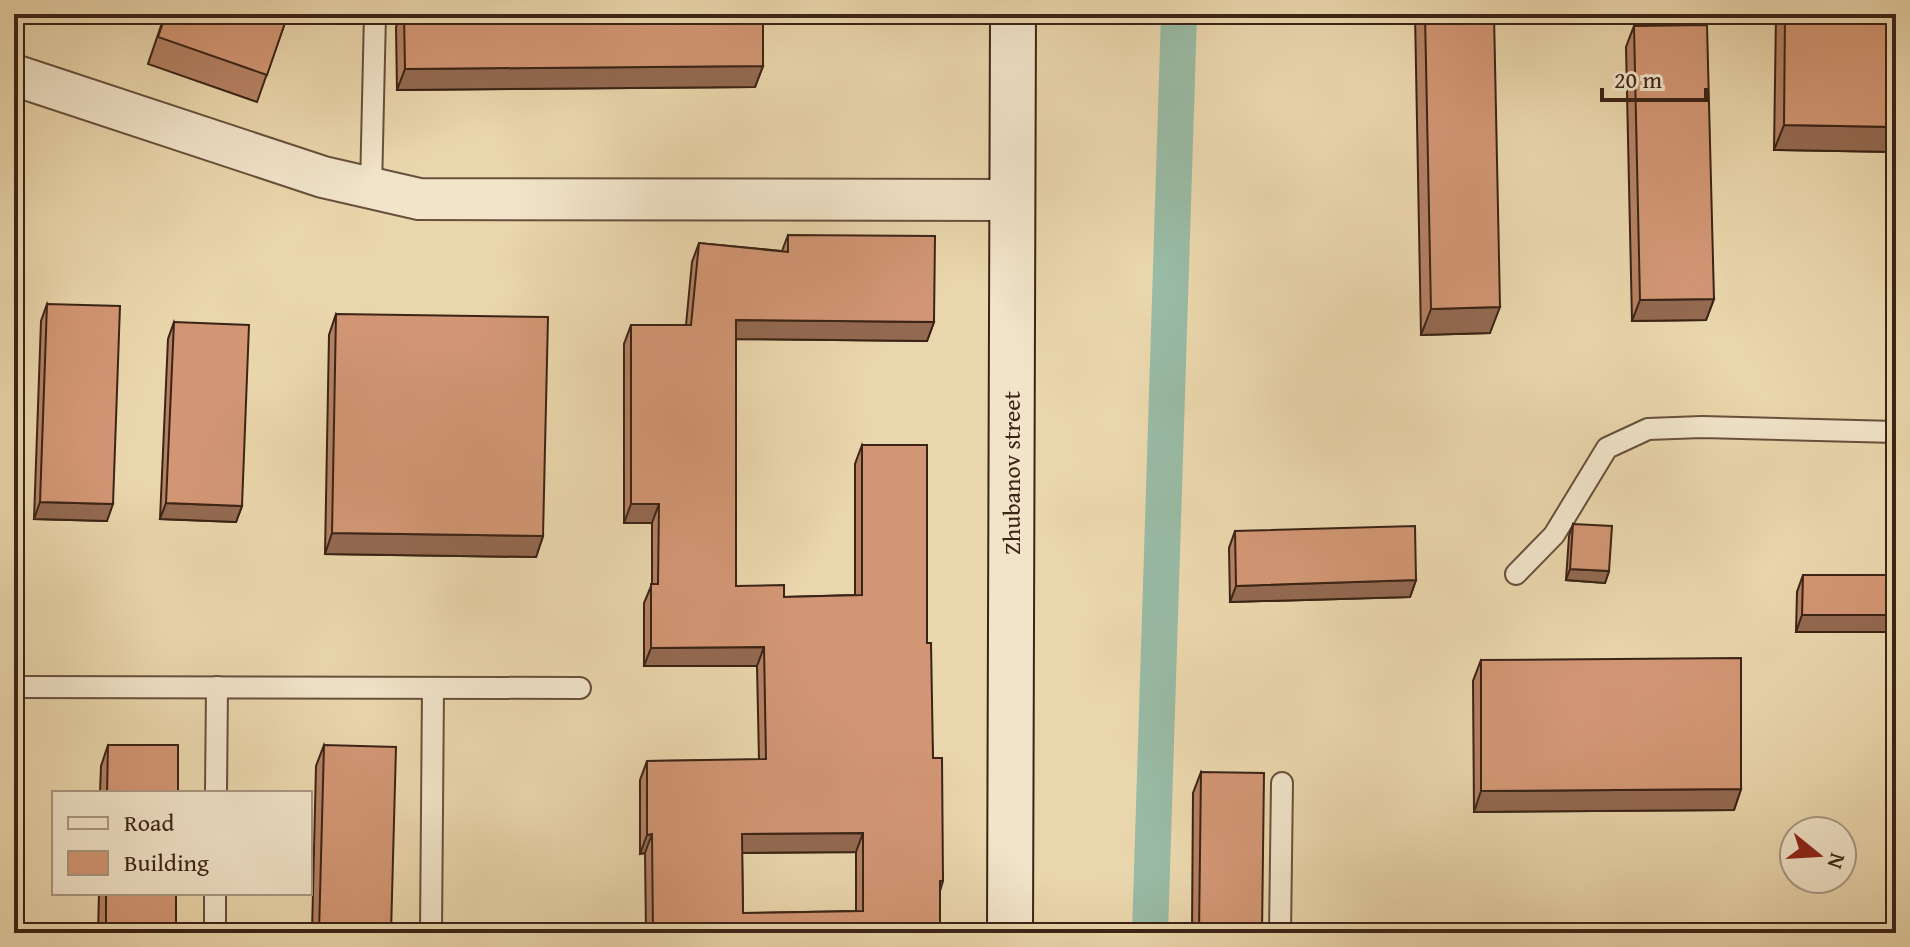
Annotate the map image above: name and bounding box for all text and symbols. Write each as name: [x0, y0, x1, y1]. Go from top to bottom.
scale bar: [1602, 52, 1706, 102]
text: 20 m: [1614, 62, 1662, 97]
street label: Zhubanov street: [994, 391, 1029, 555]
legend: [52, 791, 312, 895]
text: Road: [124, 805, 174, 840]
north arrow: [1778, 815, 1858, 895]
text: Building: [124, 845, 209, 880]
text: N: [1819, 849, 1855, 873]

